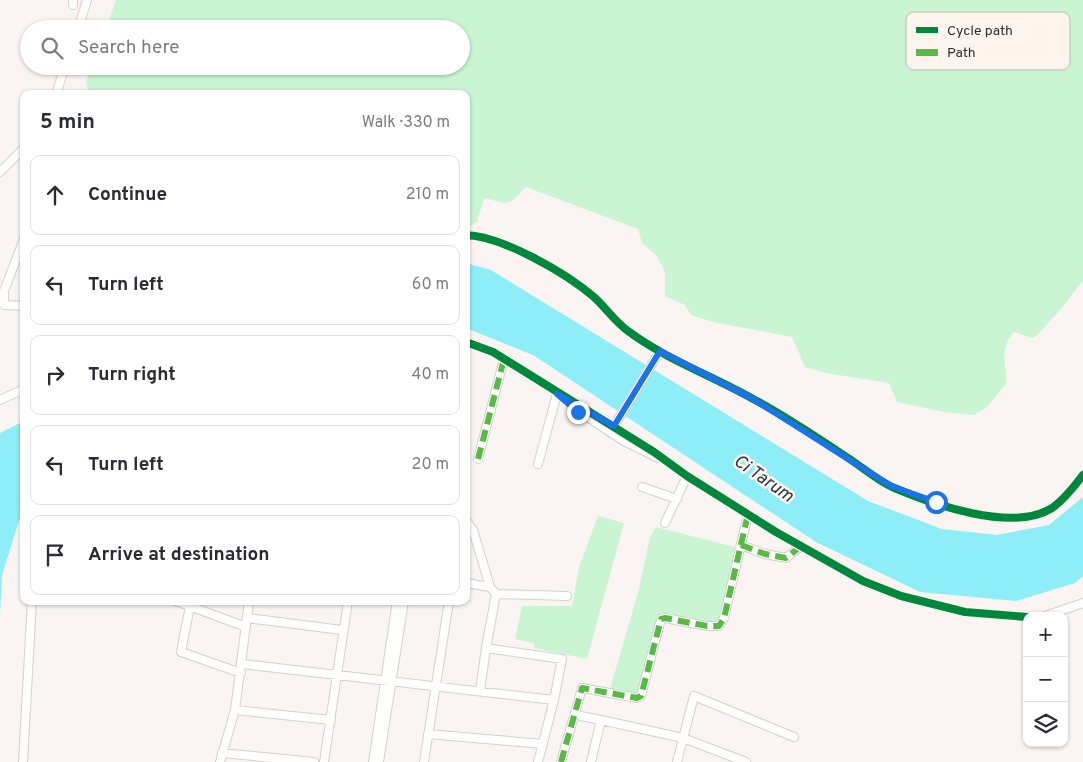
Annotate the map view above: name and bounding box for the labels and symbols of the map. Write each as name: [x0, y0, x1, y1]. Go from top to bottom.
legend: [906, 12, 1070, 70]
text: Cycle path: [947, 23, 1013, 40]
text: Path: [947, 45, 976, 62]
route end: [567, 401, 590, 424]
water label: Ci Tarum: [728, 450, 798, 508]
route start: [925, 491, 948, 514]

